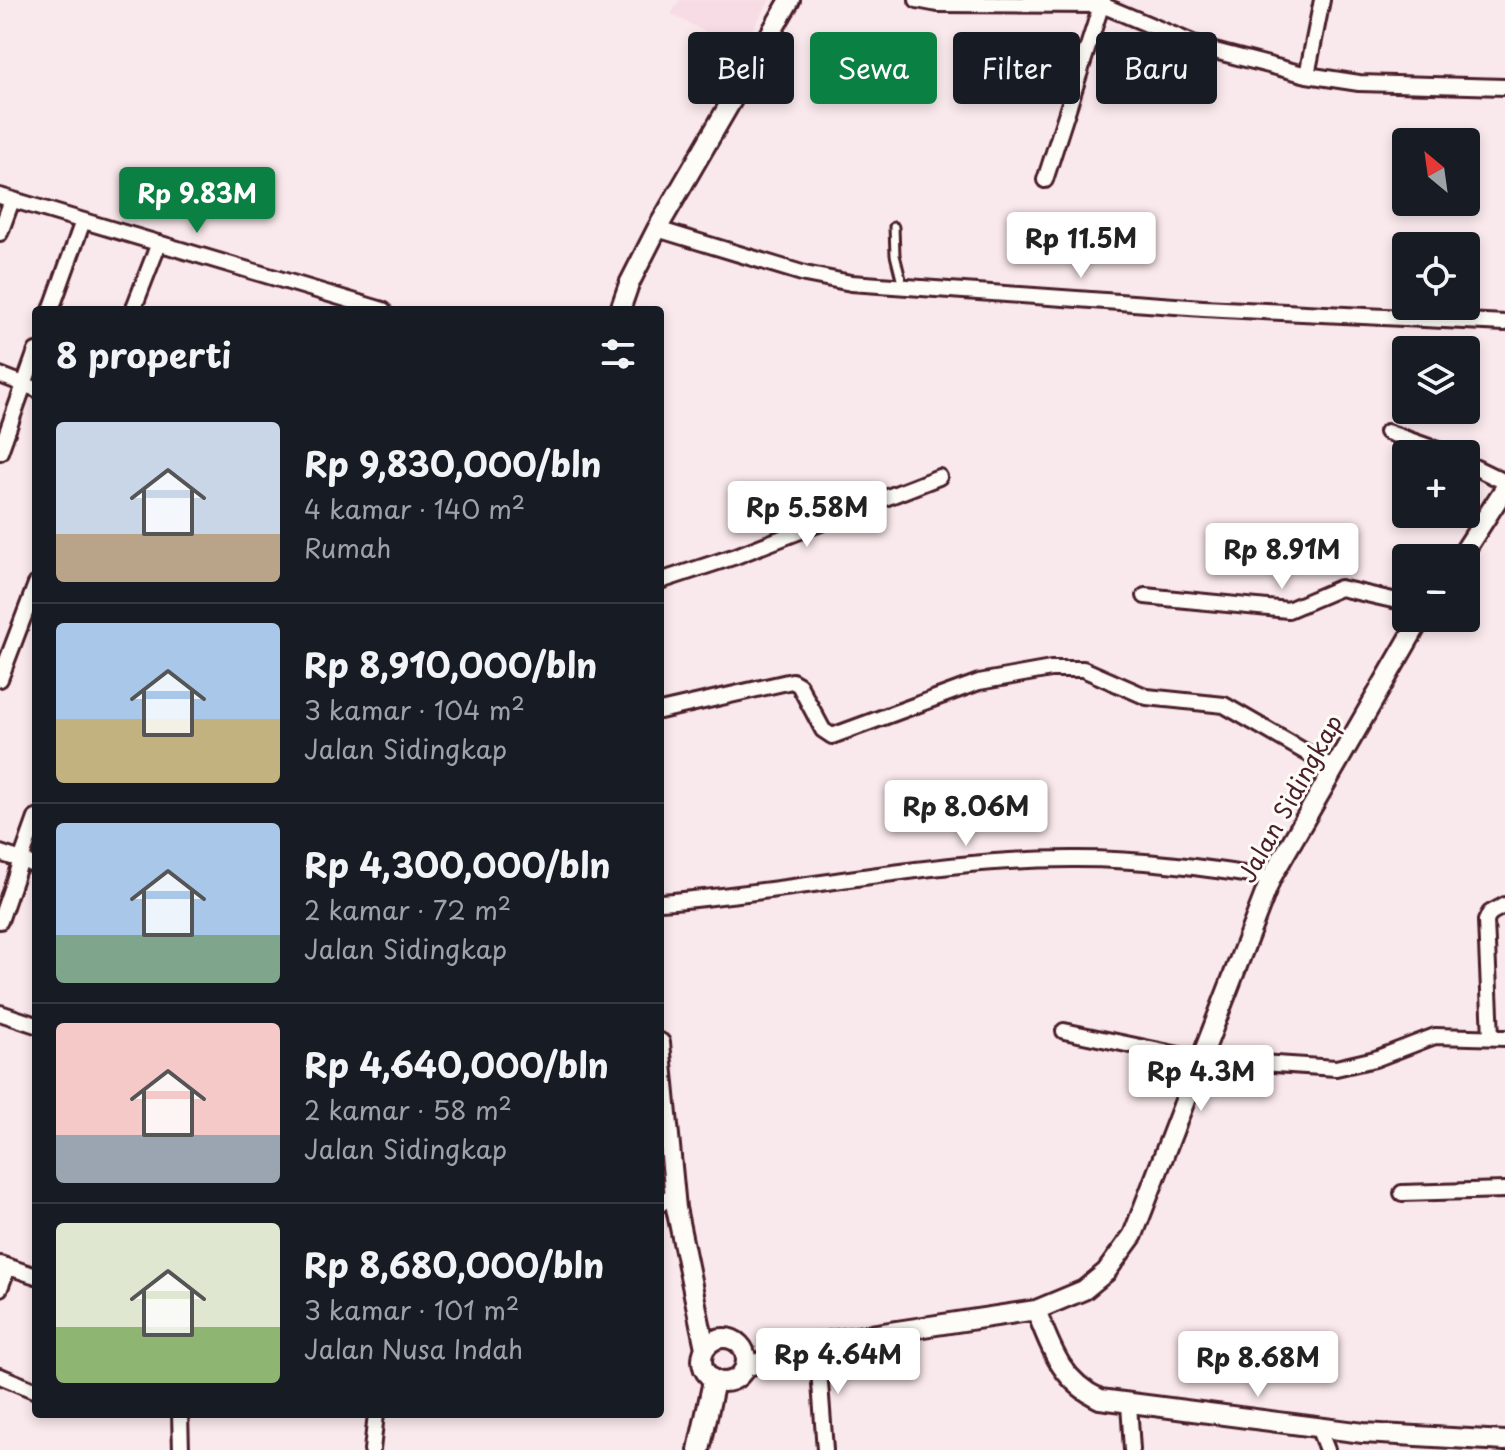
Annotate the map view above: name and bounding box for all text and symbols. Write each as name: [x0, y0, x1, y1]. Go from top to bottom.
chip: Beli: [688, 32, 794, 104]
chip: Sewa: [810, 32, 937, 104]
chip: Filter: [953, 32, 1080, 104]
chip: Baru: [1096, 32, 1217, 104]
north arrow: [1392, 128, 1480, 216]
map controls: [1392, 128, 1480, 632]
pin: Rp 9.83M: [114, 167, 280, 235]
text: Rp 9.83M: [137, 173, 257, 212]
pin: Rp 11.5M: [998, 212, 1164, 280]
text: Rp 11.5M: [1025, 218, 1137, 257]
button: locate: [1392, 232, 1480, 320]
text: 8 properti: [56, 328, 231, 380]
icon: filters: [596, 332, 640, 376]
button: layers: [1392, 336, 1480, 424]
text: Rp 9,830,000/bln: [304, 437, 602, 489]
button: +: [1392, 440, 1480, 528]
icon: home: [120, 454, 216, 550]
pin: Rp 5.58M: [724, 481, 890, 549]
text: Rp 5.58M: [746, 487, 868, 526]
text: 4 kamar · 140 m²: [304, 489, 525, 528]
pin: Rp 8.91M: [1199, 523, 1365, 591]
text: Rumah: [304, 528, 391, 567]
text: Rp 8.91M: [1223, 529, 1341, 568]
button: −: [1392, 544, 1480, 632]
text: Rp 8,910,000/bln: [304, 638, 597, 690]
icon: home: [120, 655, 216, 751]
text: 3 kamar · 104 m²: [304, 690, 525, 729]
street label: Jalan Sidingkap: [1228, 707, 1350, 889]
text: Jalan Sidingkap: [304, 729, 507, 768]
pin: Rp 8.06M: [883, 780, 1049, 848]
text: Rp 8.06M: [903, 786, 1029, 825]
text: Rp 4,300,000/bln: [304, 838, 611, 890]
icon: home: [120, 855, 216, 951]
text: 2 kamar · 72 m²: [304, 890, 511, 929]
text: Jalan Sidingkap: [304, 929, 507, 968]
text: Rp 4,640,000/bln: [304, 1038, 609, 1090]
pin: Rp 4.3M: [1127, 1045, 1275, 1113]
text: Rp 4.3M: [1147, 1051, 1255, 1090]
icon: home: [120, 1055, 216, 1151]
text: 2 kamar · 58 m²: [304, 1090, 512, 1129]
text: Jalan Sidingkap: [304, 1129, 507, 1168]
text: Rp 8,680,000/bln: [304, 1238, 604, 1290]
icon: home: [120, 1255, 216, 1351]
text: 3 kamar · 101 m²: [304, 1290, 519, 1329]
pin: Rp 4.64M: [755, 1328, 921, 1396]
text: Jalan Nusa Indah: [304, 1329, 523, 1368]
pin: Rp 8.68M: [1175, 1331, 1341, 1399]
text: Rp 4.64M: [774, 1334, 902, 1373]
text: Rp 8.68M: [1196, 1337, 1320, 1376]

